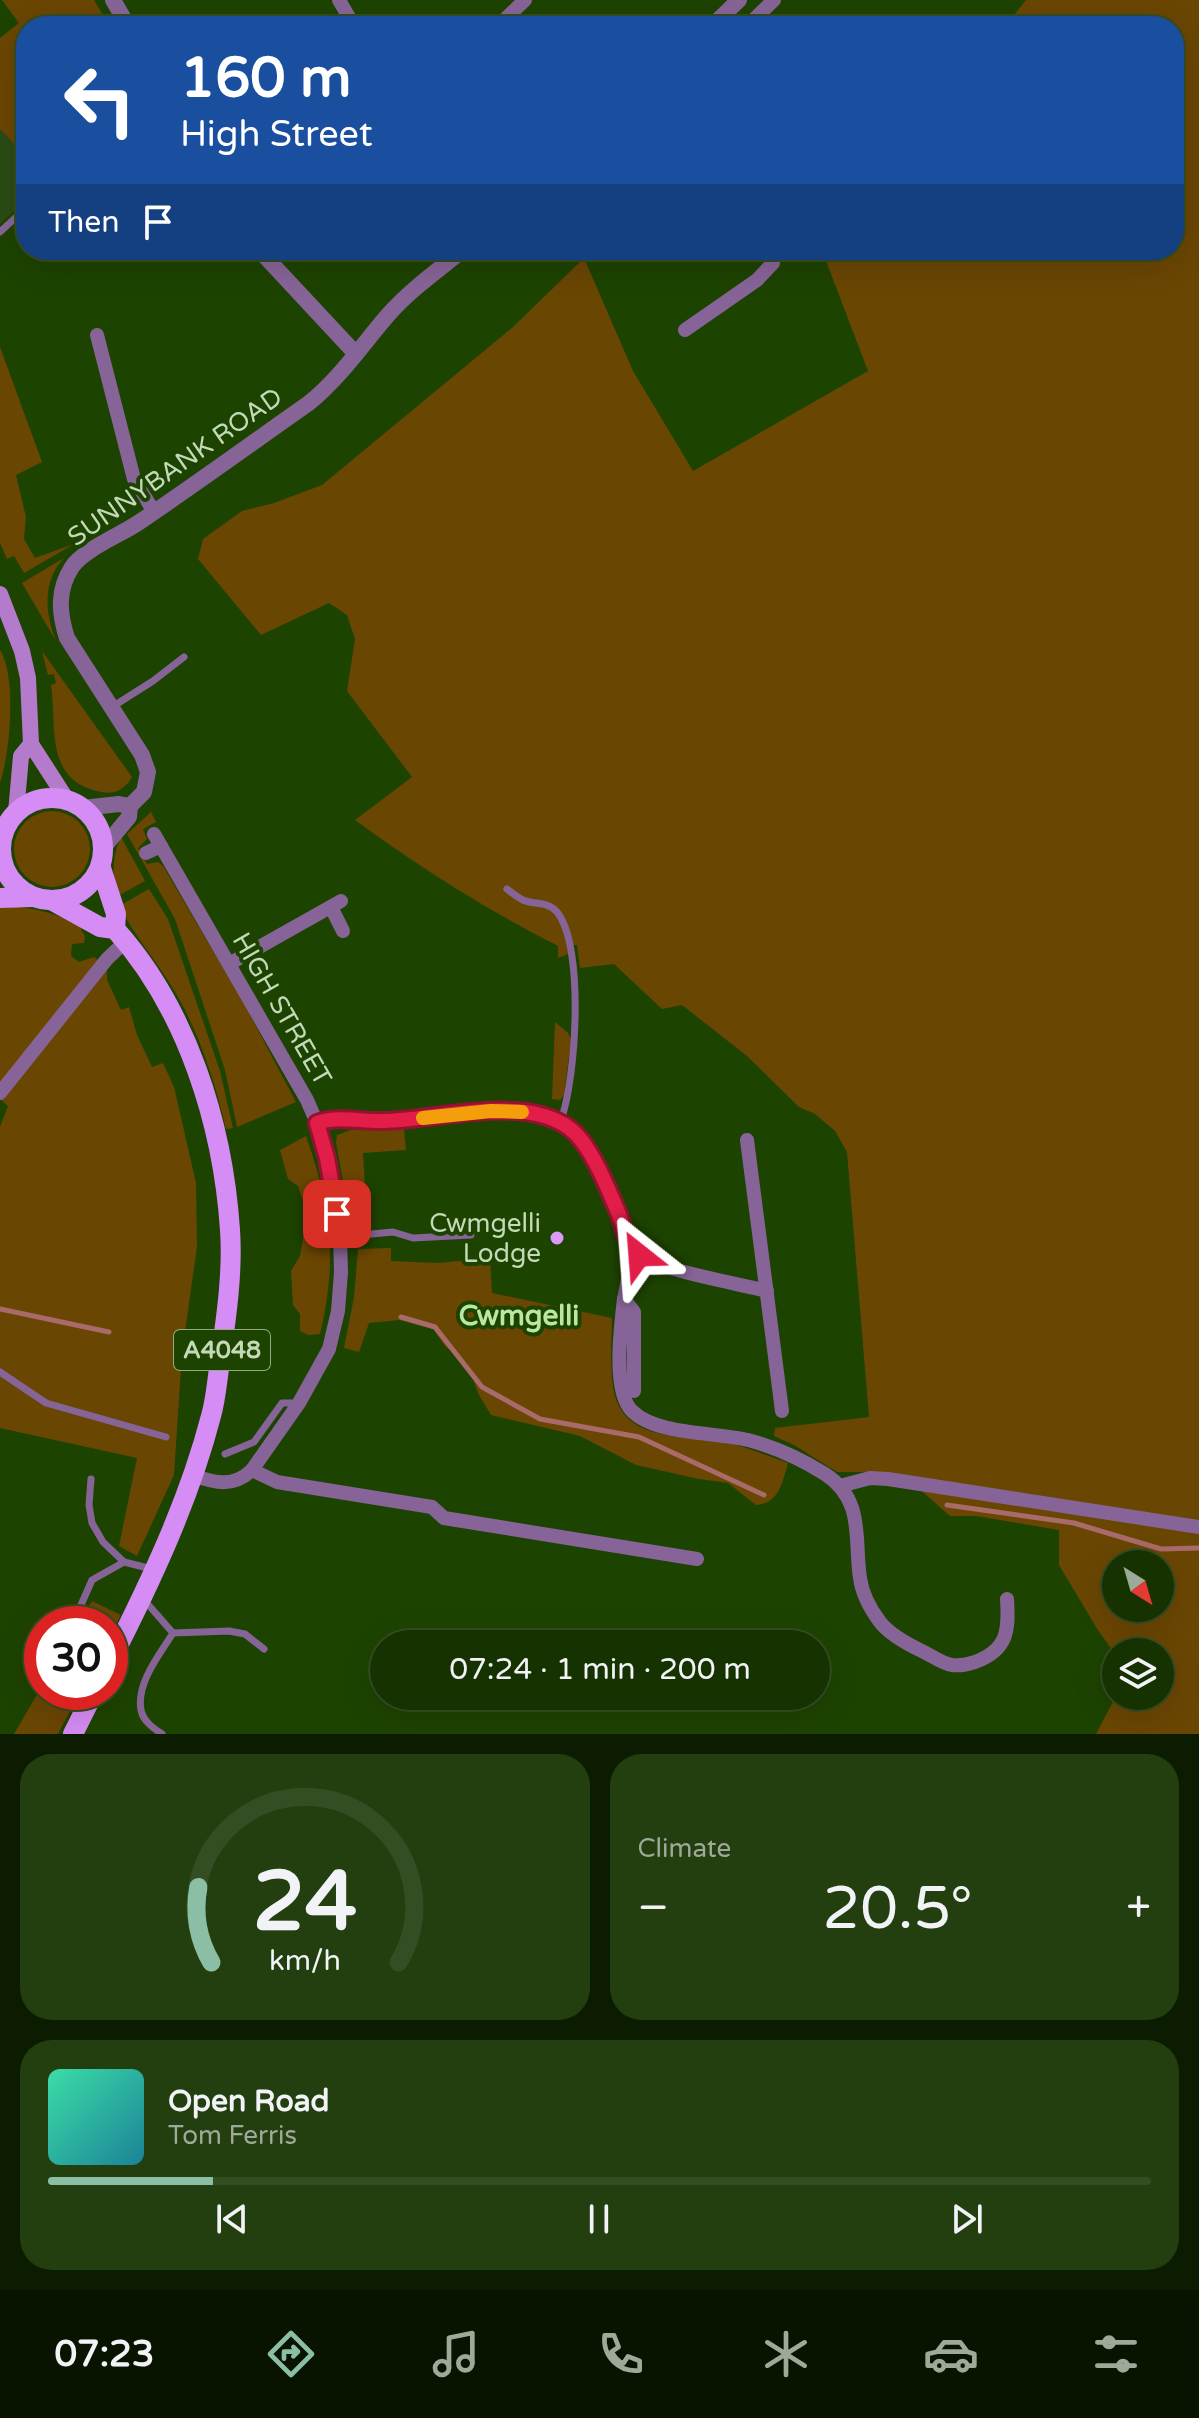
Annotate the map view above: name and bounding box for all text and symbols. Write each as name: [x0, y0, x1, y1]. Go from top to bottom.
text: 160 m: [180, 45, 351, 112]
icon: left: [48, 48, 152, 152]
text: High Street: [180, 113, 373, 156]
icon: arrive: [136, 200, 180, 244]
text: Then: [48, 204, 120, 241]
street label: SUNNYBANK ROAD: [62, 381, 288, 553]
street label: HIGH STREET: [226, 927, 338, 1091]
pin: [303, 1180, 371, 1248]
icon: arrive: [315, 1192, 359, 1236]
place label: Cwmgelli Lodge: [429, 1208, 541, 1269]
position arrow: [597, 1213, 681, 1297]
marker: Cwmgelli Lodge: [548, 1229, 566, 1247]
district label: Cwmgelli: [459, 1299, 579, 1333]
road number: A4048: [174, 1330, 270, 1370]
north arrow: [1102, 1550, 1174, 1622]
map controls: [1102, 1550, 1174, 1710]
speed limit sign: 30: [24, 1606, 128, 1710]
button: layers: [1102, 1638, 1174, 1710]
text: 07:24 · 1 min · 200 m: [449, 1651, 751, 1688]
text: Climate: [638, 1833, 731, 1864]
text: 24: [253, 1853, 357, 1953]
text: 20.5°: [822, 1873, 973, 1945]
text: −: [638, 1882, 669, 1935]
text: +: [1126, 1882, 1151, 1935]
text: km/h: [269, 1944, 341, 1978]
text: Open Road: [168, 2083, 329, 2120]
text: Tom Ferris: [168, 2120, 297, 2151]
icon: previous: [210, 2197, 254, 2241]
icon: pause: [577, 2197, 621, 2241]
icon: next: [945, 2197, 989, 2241]
icon: directions: [263, 2326, 319, 2382]
icon: music: [428, 2326, 484, 2382]
icon: phone: [593, 2326, 649, 2382]
icon: climate: [758, 2326, 814, 2382]
icon: car: [923, 2326, 979, 2382]
icon: filters: [1088, 2326, 1144, 2382]
text: 07:23: [55, 2333, 154, 2376]

